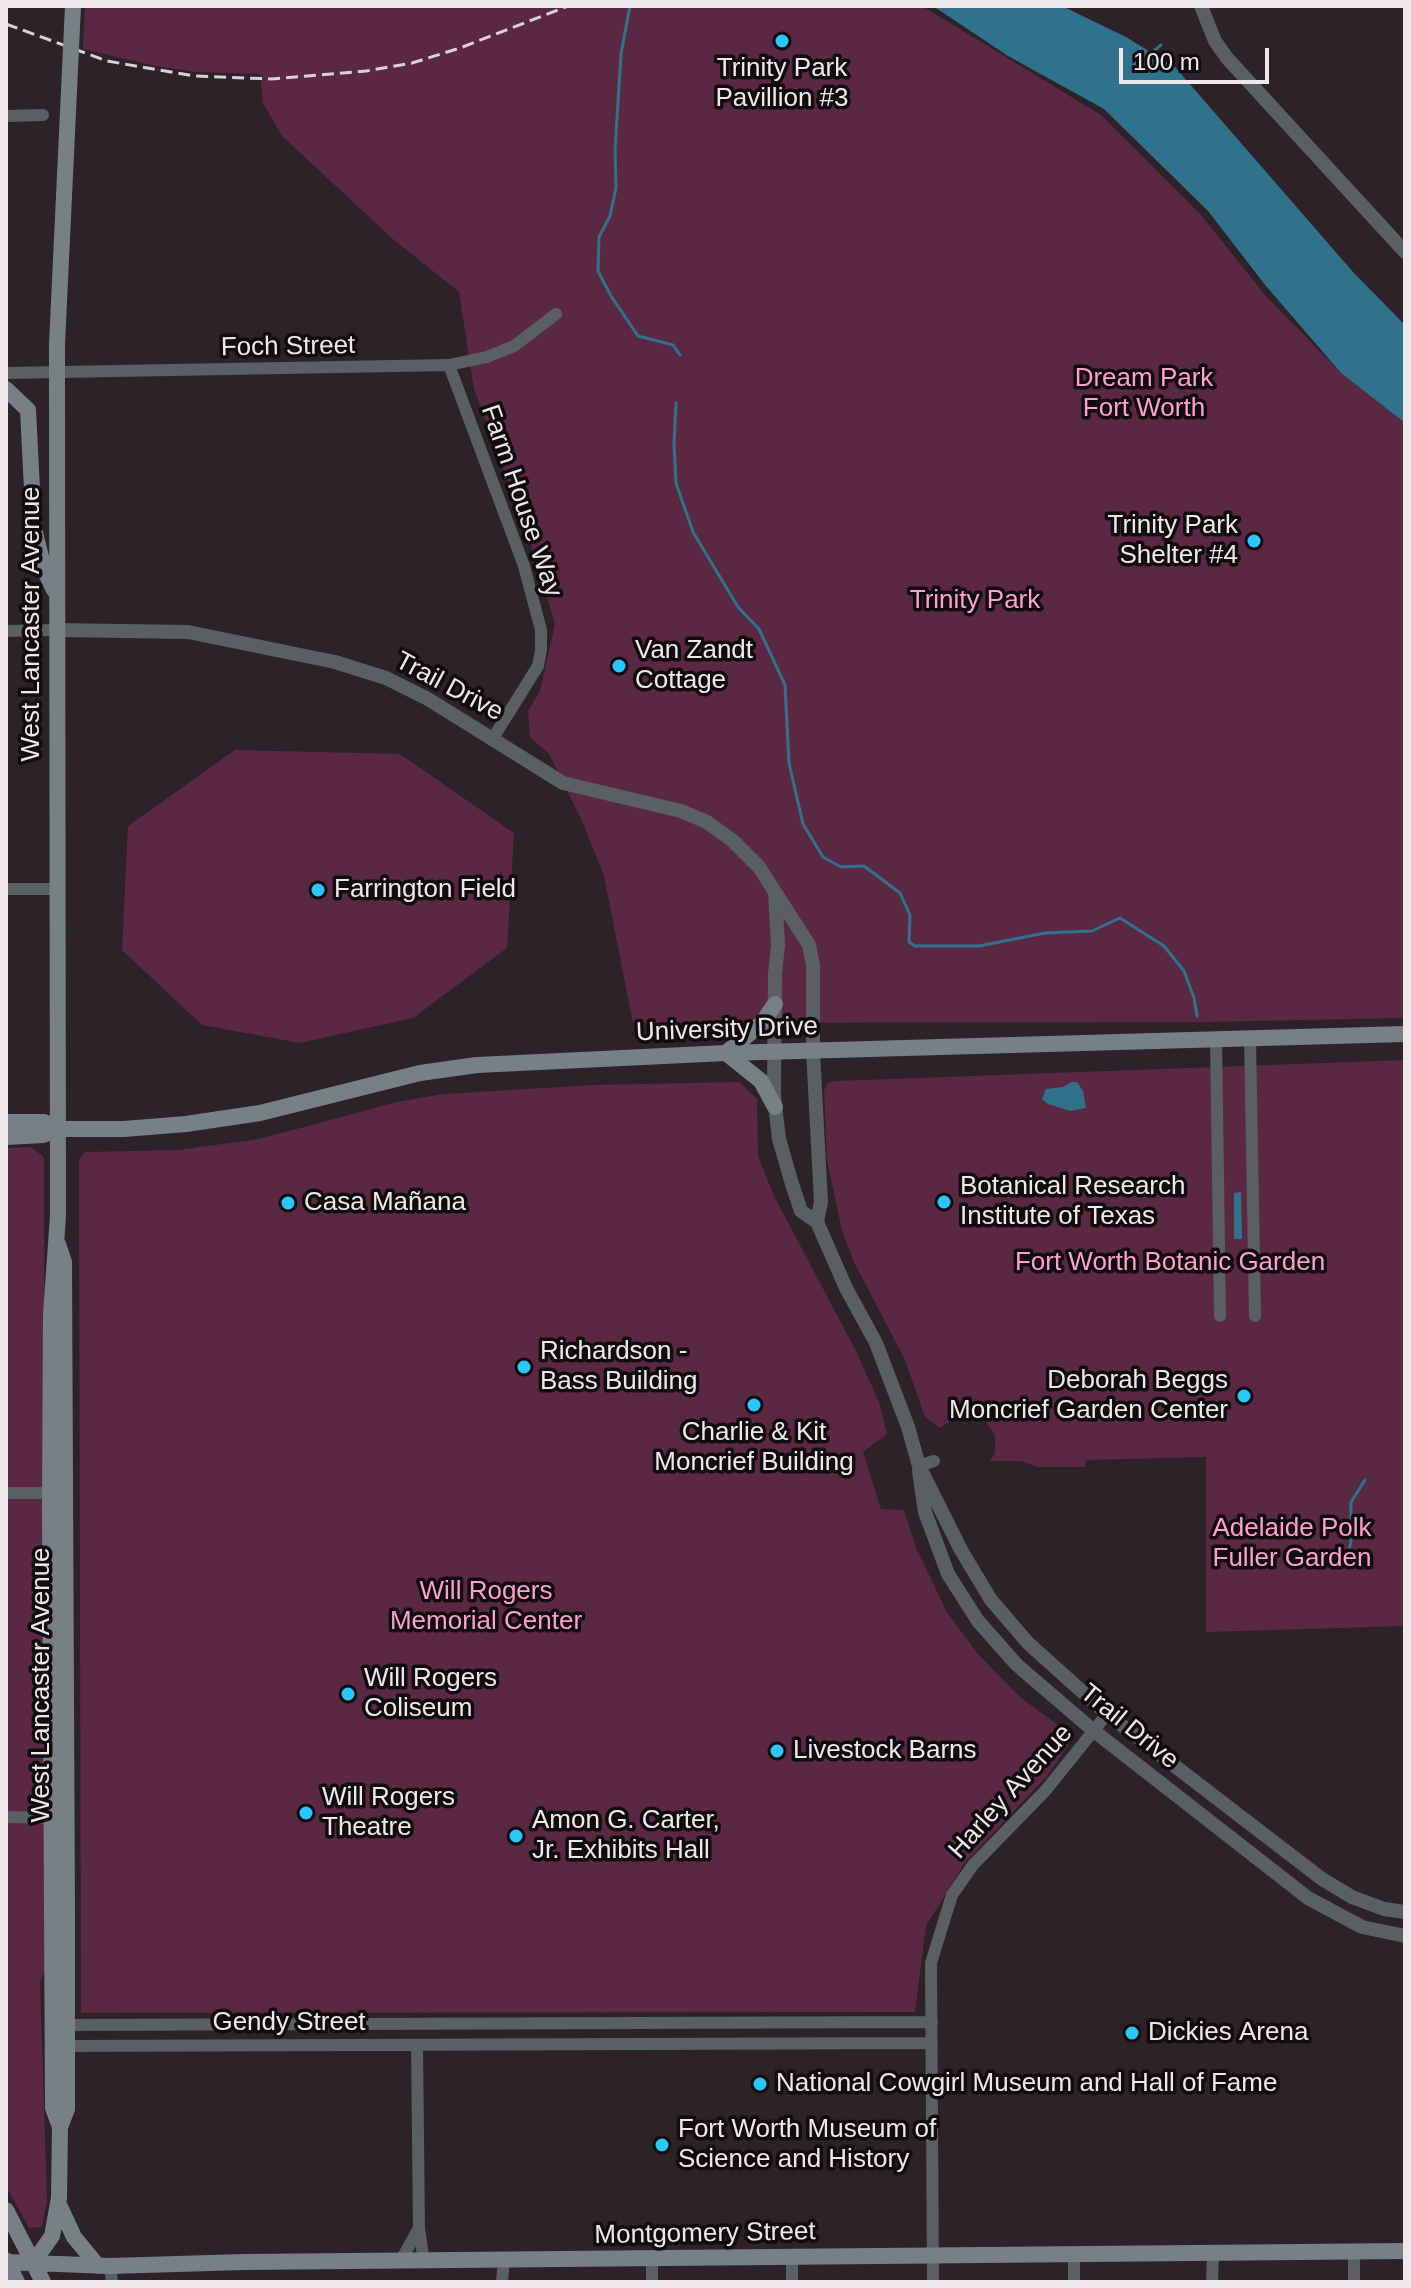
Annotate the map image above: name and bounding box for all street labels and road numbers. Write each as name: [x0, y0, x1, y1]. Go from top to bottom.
street label: Foch Street: [221, 330, 355, 364]
street label: Farm House Way: [473, 401, 569, 601]
street label: West Lancaster Avenue: [16, 486, 48, 762]
street label: Trail Drive: [390, 646, 508, 728]
street label: University Drive: [635, 1011, 819, 1049]
street label: West Lancaster Avenue: [26, 1547, 58, 1823]
street label: Trail Drive: [1074, 1678, 1184, 1776]
street label: Harley Avenue: [943, 1718, 1079, 1866]
street label: Gendy Street: [212, 2007, 366, 2039]
street label: Montgomery Street: [594, 2216, 816, 2252]

